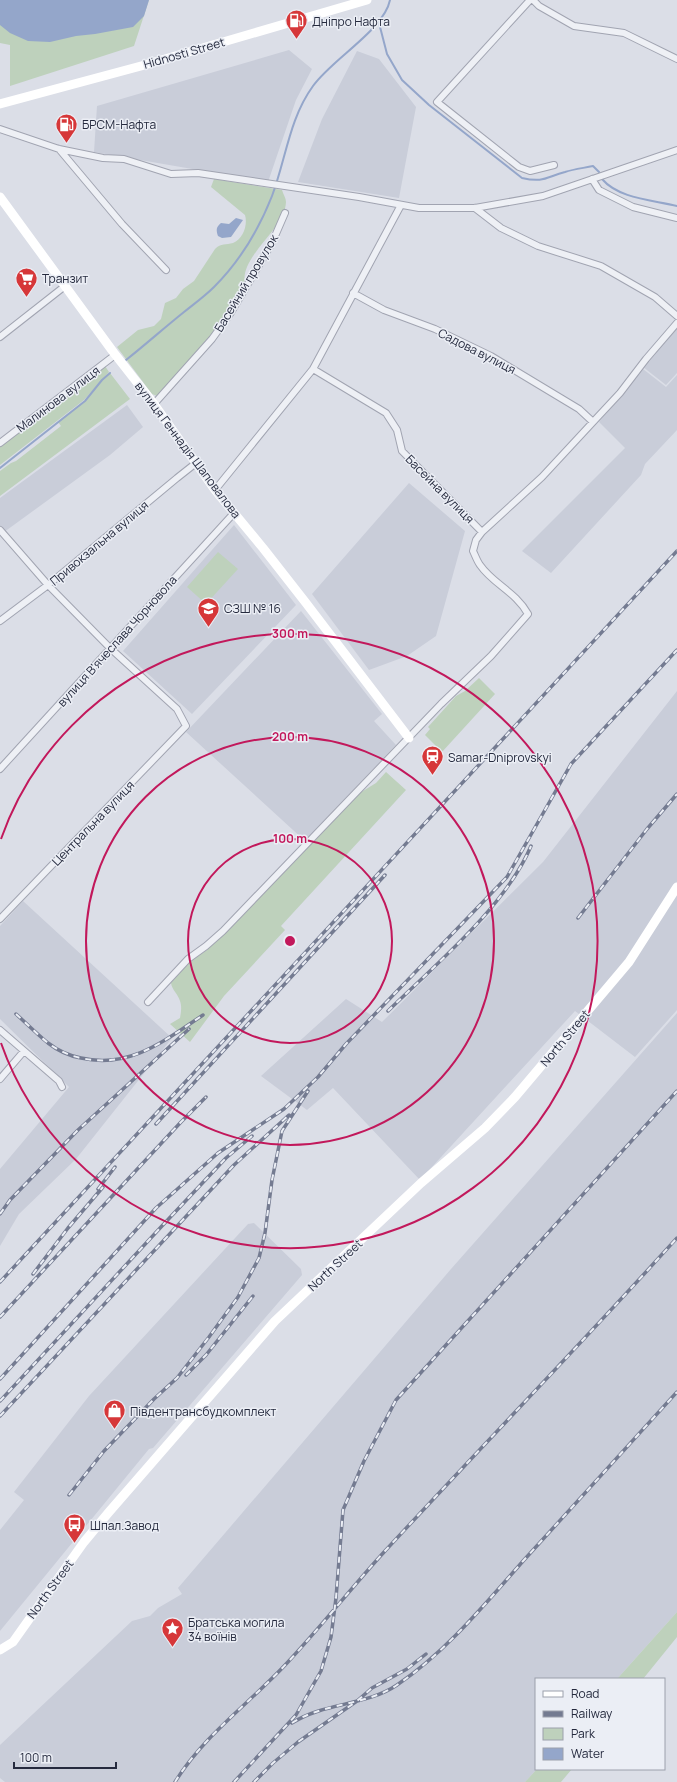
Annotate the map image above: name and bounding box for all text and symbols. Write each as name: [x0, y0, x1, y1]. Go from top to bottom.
fuel station icon: Дніпро Нафта: [284, 8, 310, 41]
place label: Дніпро Нафта: [312, 13, 390, 30]
street label: Hidnosti Street: [141, 33, 227, 73]
fuel station icon: БРСМ-Нафта: [54, 111, 80, 144]
place label: БРСМ-Нафта: [82, 116, 156, 133]
street label: Басейний провулок: [210, 230, 282, 335]
supermarket icon: Транзит: [14, 265, 40, 298]
place label: Транзит: [42, 270, 88, 287]
street label: Садова вулиця: [435, 324, 519, 378]
street label: Малинова вулиця: [13, 362, 103, 436]
street label: вулиця Геннадія Шаповалова: [131, 378, 245, 522]
street label: Басейна вулиця: [402, 451, 478, 527]
street label: Привокзальна вулиця: [46, 497, 152, 589]
street label: вулиця В'ячеслава Чорновола: [53, 572, 181, 710]
school or university icon: СЗШ № 16: [195, 595, 221, 628]
place label: СЗШ № 16: [224, 600, 281, 617]
text: 300 m: [272, 625, 308, 642]
text: 200 m: [272, 728, 308, 745]
station icon: Samar-Dniprovskyi: [420, 744, 446, 777]
place label: Samar-Dniprovskyi: [448, 749, 552, 766]
street label: Центральна вулиця: [48, 777, 138, 869]
text: 100 m: [273, 830, 307, 847]
centre of rings: [283, 934, 297, 948]
street label: North Street: [536, 1006, 594, 1070]
street label: North Street: [304, 1235, 366, 1295]
shop icon: Південтрансбудкомплект: [102, 1398, 128, 1431]
place label: Південтрансбудкомплект: [130, 1403, 276, 1420]
bus stop icon: Шпал.Завод: [62, 1512, 88, 1545]
place label: Шпал.Завод: [90, 1517, 159, 1534]
street label: North Street: [23, 1556, 77, 1622]
place label: Братська могила 34 воїнів: [188, 1614, 284, 1645]
place icon: Братська могила 34 воїнів: [160, 1616, 186, 1649]
legend: [535, 1678, 665, 1770]
text: Road: [571, 1685, 599, 1702]
text: Railway: [571, 1705, 613, 1722]
text: Park: [571, 1725, 596, 1742]
scale bar: [14, 1744, 116, 1770]
text: Water: [571, 1745, 605, 1762]
text: 100 m: [20, 1749, 52, 1766]

